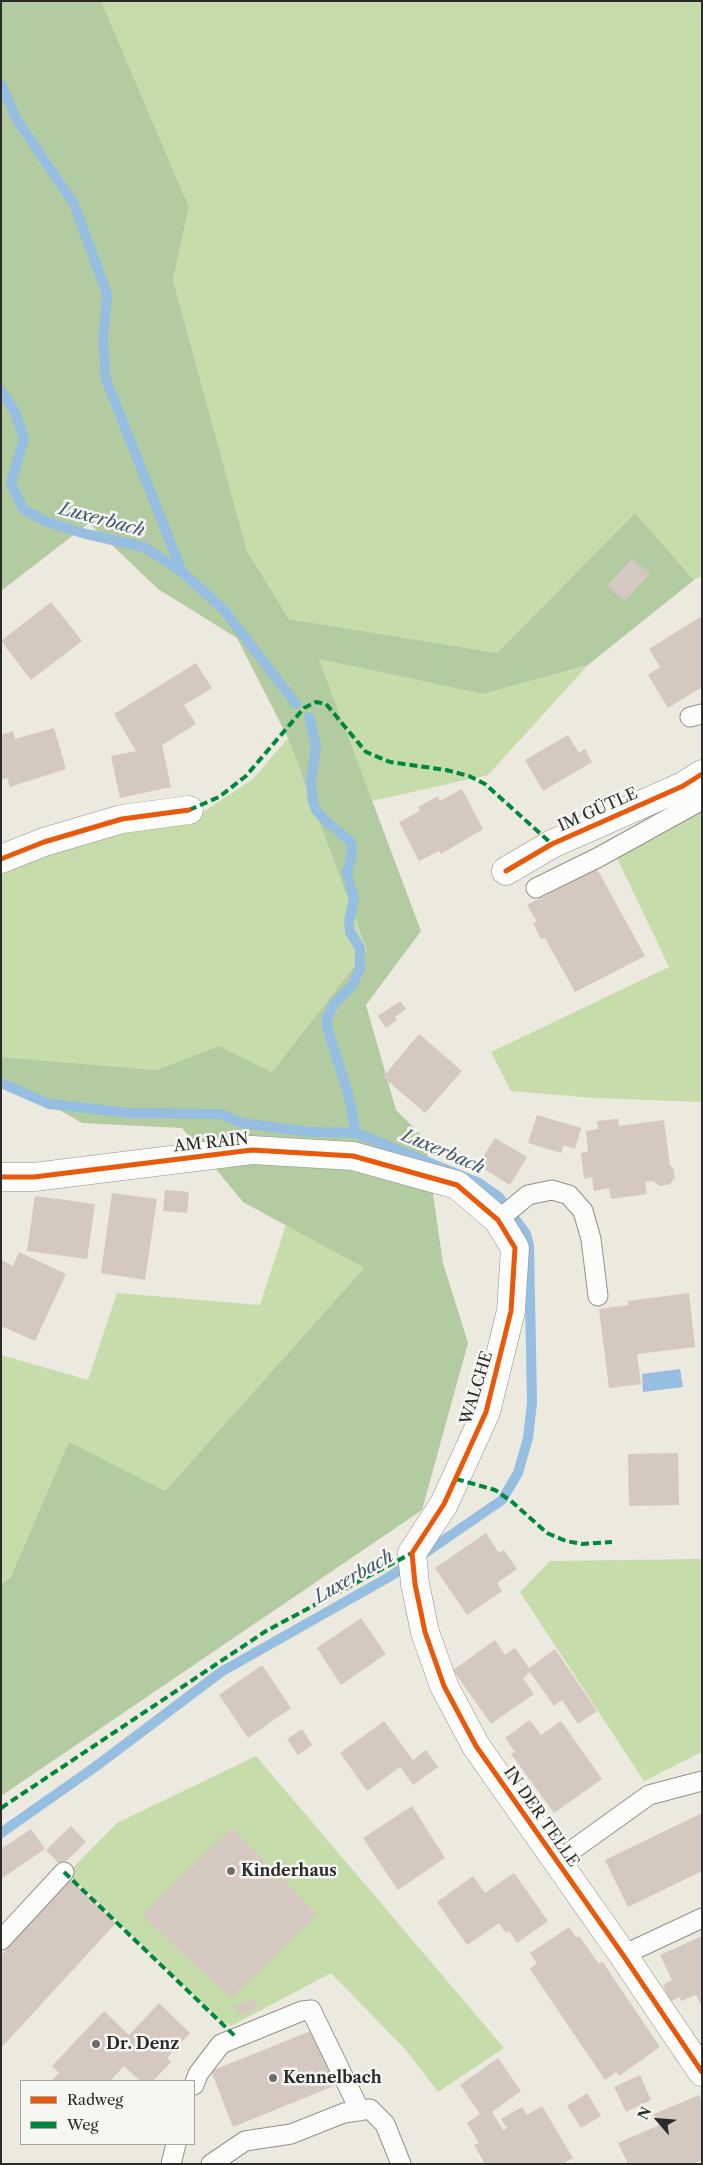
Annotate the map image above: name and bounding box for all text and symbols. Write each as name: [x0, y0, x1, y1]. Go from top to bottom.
water label: Luxerbach: [57, 498, 147, 542]
street label: IM GÜTLE: [555, 784, 641, 836]
water label: Luxerbach: [398, 1125, 488, 1179]
street label: AM RAIN: [173, 1130, 249, 1156]
street label: WALCHE: [457, 1349, 497, 1427]
water label: Luxerbach: [311, 1546, 397, 1608]
street label: IN DER TELLE: [499, 1763, 583, 1871]
place label: Kinderhaus: [241, 1861, 337, 1881]
marker: Kinderhaus: [225, 1865, 237, 1877]
place label: Dr. Denz: [106, 2034, 179, 2054]
marker: Dr. Denz: [90, 2038, 102, 2050]
place label: Kennelbach: [283, 2068, 382, 2088]
marker: Kennelbach: [267, 2072, 279, 2084]
legend: [20, 2080, 195, 2145]
text: Radweg: [67, 2090, 123, 2109]
north arrow: [633, 2095, 683, 2145]
text: N: [634, 2104, 655, 2123]
text: Weg: [67, 2115, 98, 2134]

